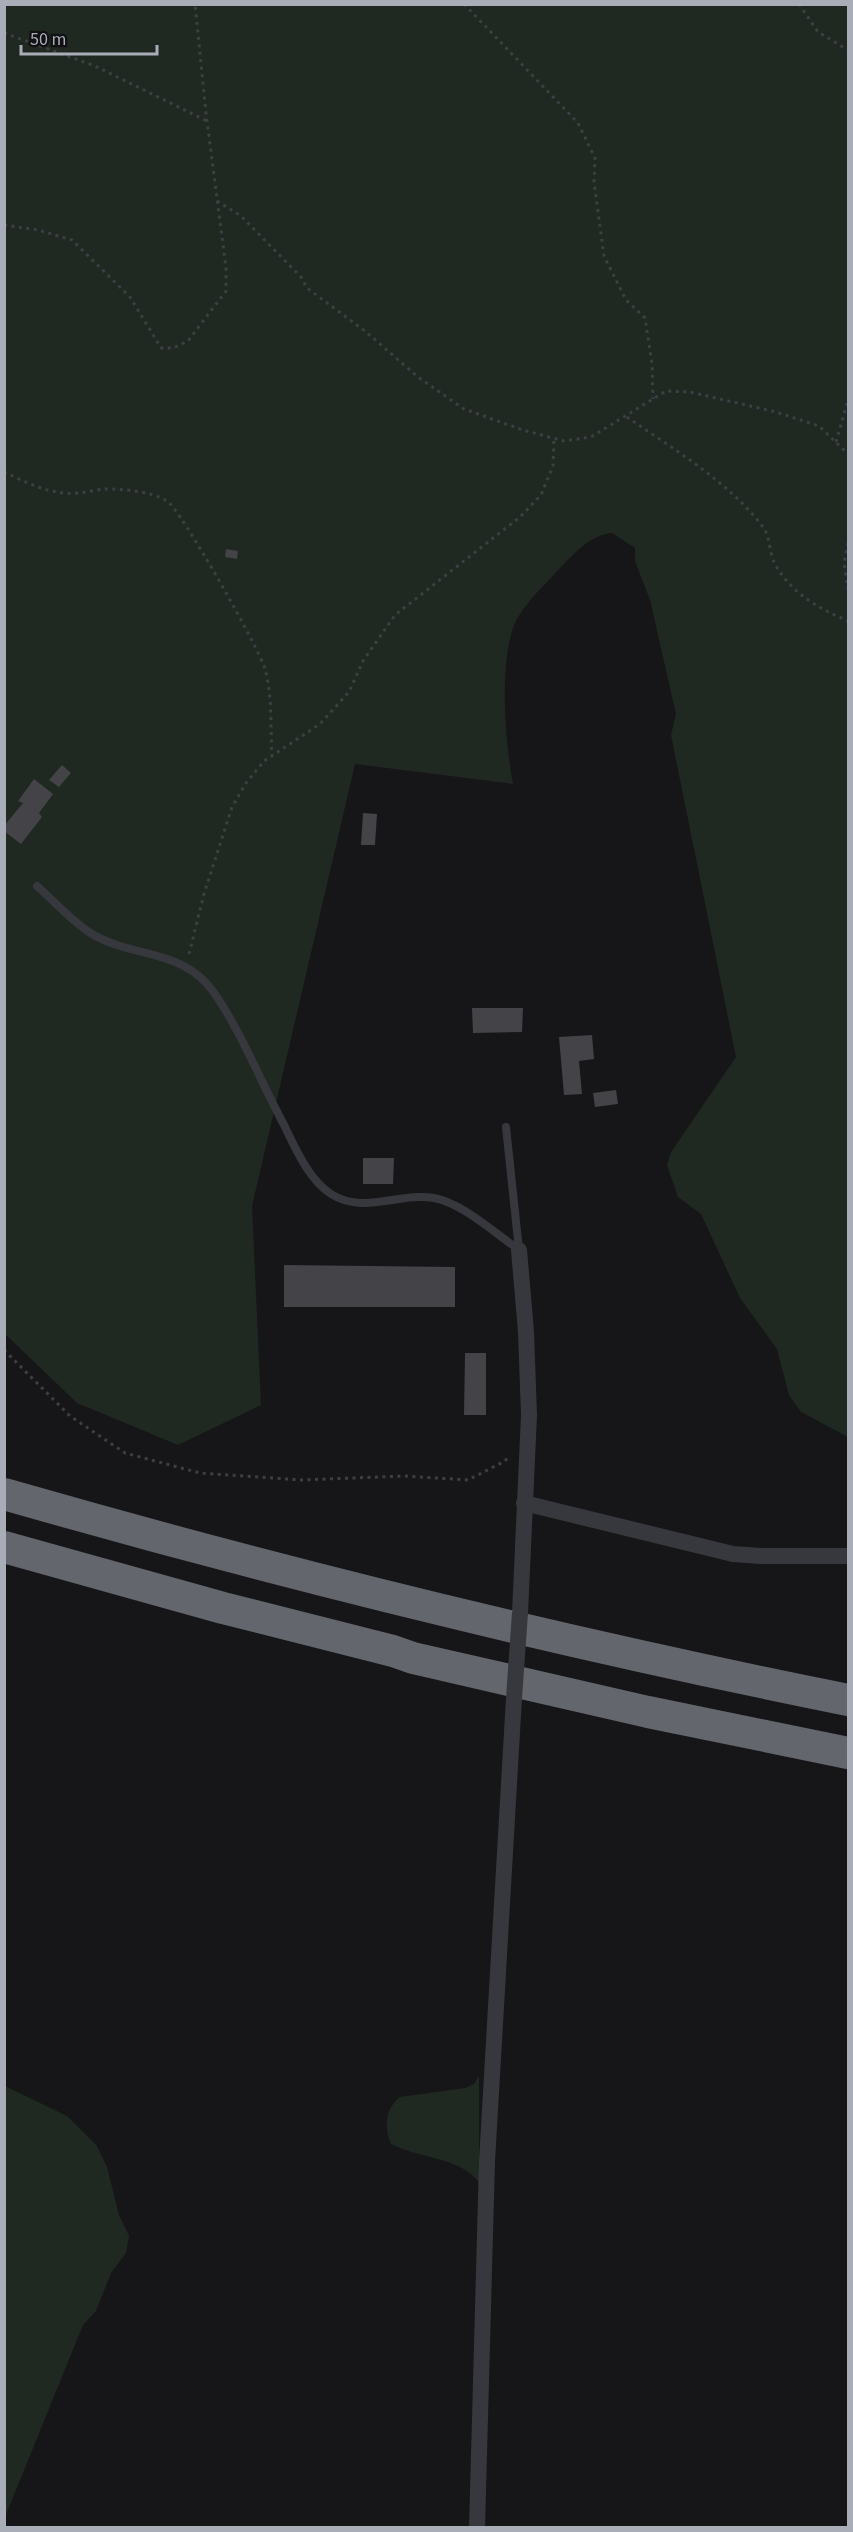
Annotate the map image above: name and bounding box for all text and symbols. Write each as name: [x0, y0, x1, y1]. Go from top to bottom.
scale bar: [21, 18, 158, 56]
text: 50 m: [30, 27, 66, 52]

